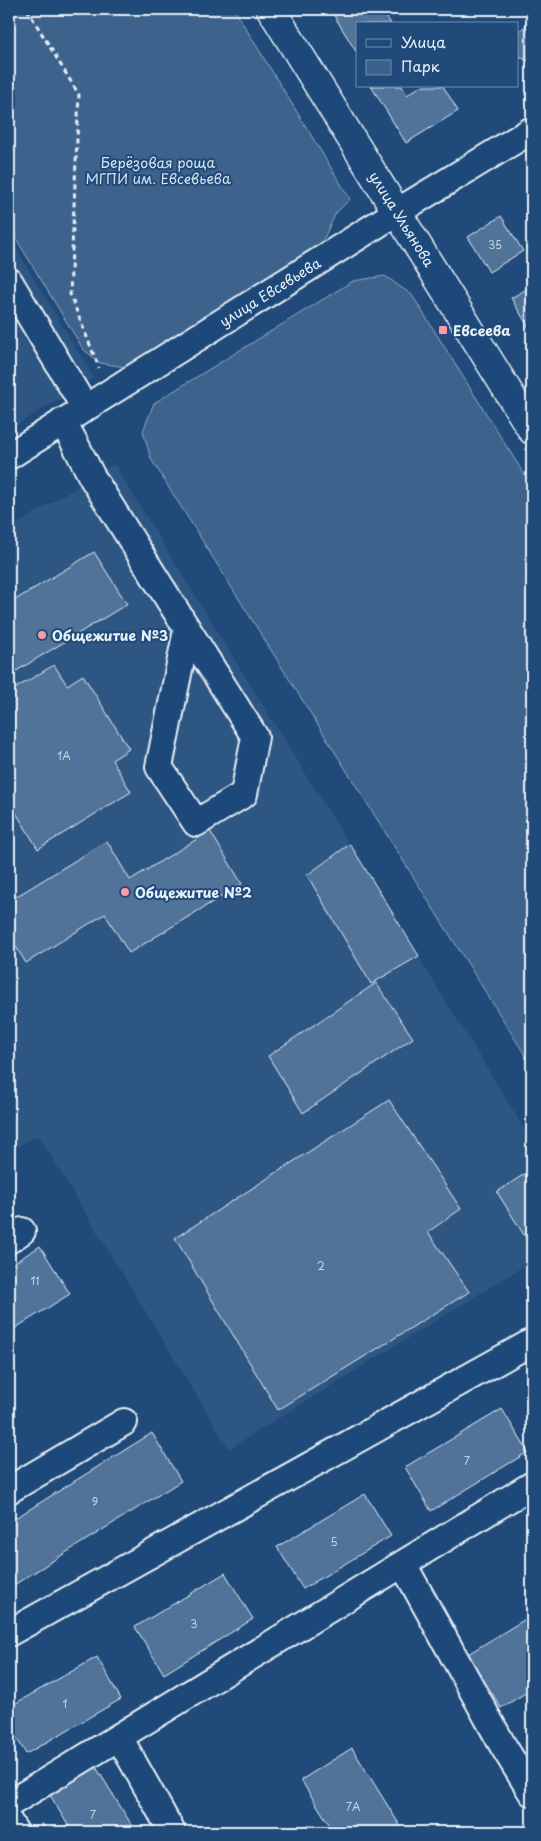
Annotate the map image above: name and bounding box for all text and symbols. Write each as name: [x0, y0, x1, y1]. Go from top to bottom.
legend: [356, 22, 518, 88]
text: Улица: [401, 30, 446, 53]
text: Парк: [401, 54, 440, 77]
park label: Берёзовая роща МГПИ им. Евсевьева: [85, 152, 231, 189]
street label: улица Ульянова: [364, 167, 440, 271]
house number: 35: [488, 236, 502, 253]
street label: улица Евсевьева: [215, 252, 325, 332]
place label: Евсеева: [453, 320, 511, 341]
marker: Евсеева: [437, 324, 449, 336]
place label: Общежитие №3: [52, 625, 168, 646]
marker: Общежитие №3: [36, 629, 48, 641]
house number: 1А: [57, 747, 71, 764]
place label: Общежитие №2: [135, 882, 252, 903]
marker: Общежитие №2: [119, 886, 131, 898]
house number: 2: [317, 1257, 325, 1274]
house number: 11: [30, 1272, 40, 1289]
house number: 7: [464, 1452, 470, 1469]
house number: 9: [92, 1493, 98, 1510]
house number: 5: [330, 1533, 338, 1550]
house number: 3: [190, 1615, 198, 1632]
house number: 1: [63, 1695, 68, 1712]
house number: 7А: [346, 1798, 361, 1815]
house number: 7: [90, 1806, 96, 1823]

